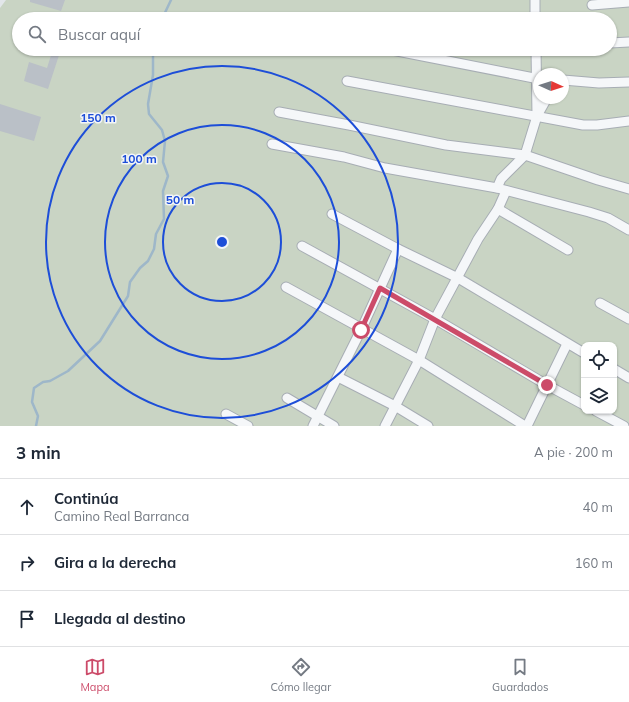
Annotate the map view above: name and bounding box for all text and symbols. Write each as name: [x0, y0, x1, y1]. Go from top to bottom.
search box: [12, 12, 617, 56]
icon: search: [26, 23, 48, 45]
text: Buscar aquí: [58, 25, 140, 44]
north arrow: [533, 68, 569, 104]
text: 150 m: [80, 110, 116, 125]
text: 100 m: [121, 151, 157, 166]
text: 50 m: [166, 192, 194, 207]
centre of rings: [215, 235, 229, 249]
route start: [352, 321, 370, 339]
map controls: [581, 342, 617, 414]
button: locate: [581, 342, 617, 378]
route end: [538, 376, 556, 394]
button: layers: [581, 378, 617, 414]
text: 3 min: [16, 442, 61, 463]
text: A pie · 200 m: [534, 444, 613, 460]
text: Continúa: [54, 489, 119, 508]
icon: ahead: [16, 496, 38, 518]
text: 40 m: [583, 499, 613, 515]
text: Camino Real Barranca: [54, 508, 189, 524]
icon: right: [16, 552, 38, 574]
text: Gira a la derecha: [54, 553, 176, 572]
text: 160 m: [575, 555, 613, 571]
icon: arrive: [16, 608, 38, 630]
text: Llegada al destino: [54, 609, 186, 628]
tab: Mapa: [80, 656, 110, 694]
tab: Cómo llegar: [271, 656, 331, 694]
tab: Guardados: [492, 656, 549, 694]

